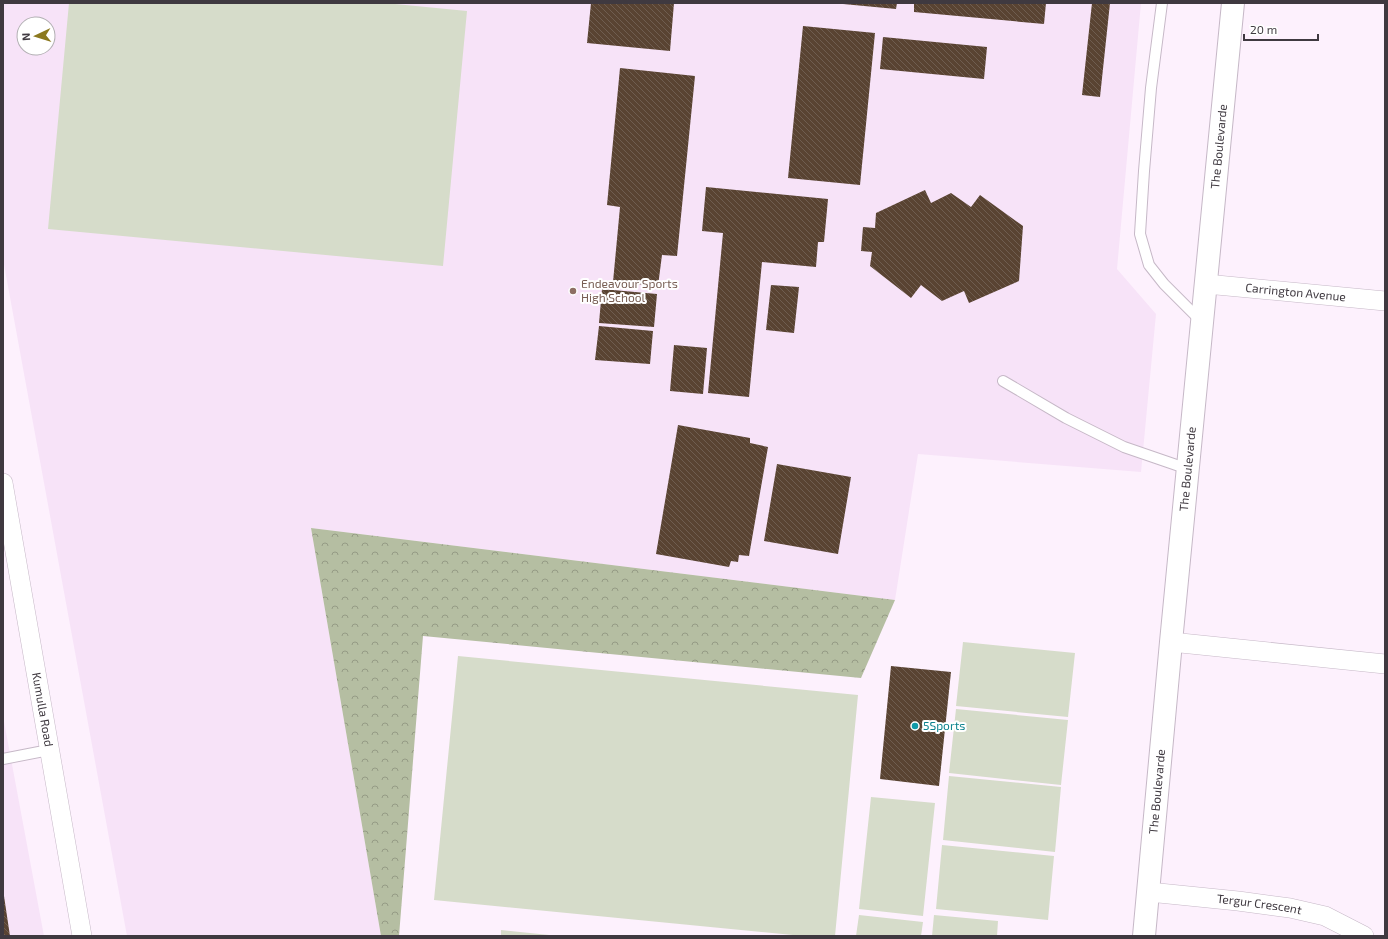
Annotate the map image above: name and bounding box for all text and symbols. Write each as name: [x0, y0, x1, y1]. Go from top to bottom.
north arrow: [16, 16, 56, 56]
scale bar: [1244, 16, 1318, 42]
text: 20 m: [1250, 22, 1277, 36]
text: N: [19, 32, 32, 41]
street label: The Boulevarde: [1207, 103, 1229, 190]
place label: Endeavour Sports High School: [581, 276, 678, 304]
street label: Carrington Avenue: [1245, 280, 1347, 303]
marker: Endeavour Sports High School: [568, 286, 578, 296]
street label: The Boulevarde: [1176, 426, 1198, 512]
street label: Kumulla Road: [30, 671, 57, 748]
place label: 5Sports: [923, 718, 965, 732]
marker: 5Sports: [910, 721, 920, 731]
street label: The Boulevarde: [1145, 748, 1167, 835]
street label: Tergur Crescent: [1216, 891, 1304, 917]

